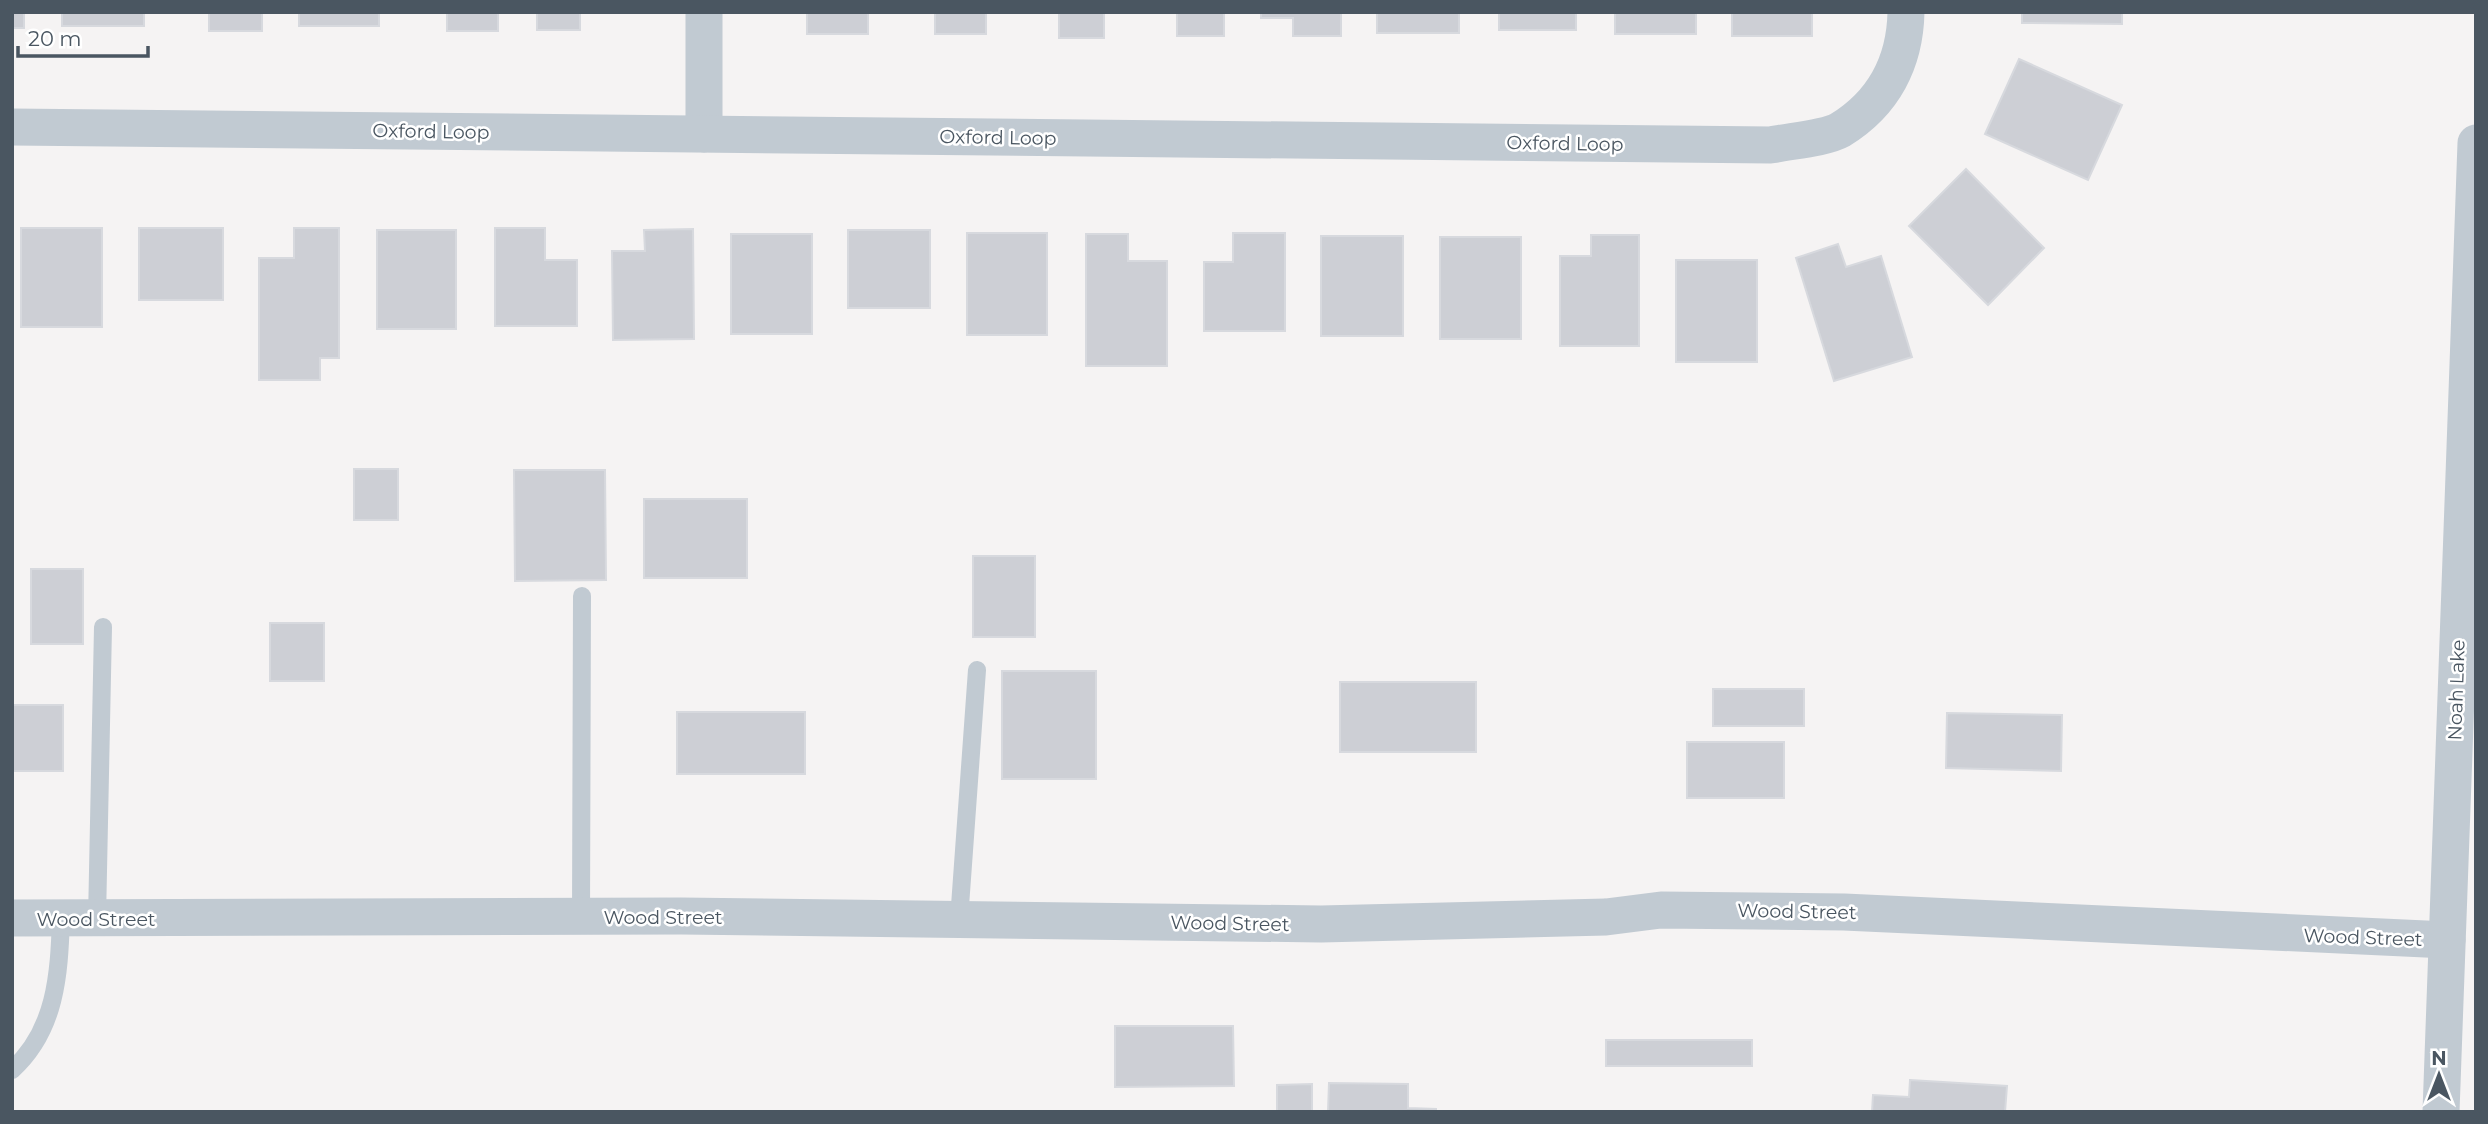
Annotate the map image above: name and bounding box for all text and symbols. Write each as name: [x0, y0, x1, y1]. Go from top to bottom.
scale bar: [18, 14, 147, 58]
text: 20 m: [28, 26, 82, 51]
street label: Oxford Loop: [372, 119, 490, 144]
street label: Oxford Loop: [939, 125, 1057, 150]
street label: Oxford Loop: [1506, 131, 1624, 156]
street label: Noah Lake: [2443, 639, 2470, 741]
street label: Wood Street: [1737, 899, 1857, 924]
street label: Wood Street: [603, 906, 723, 929]
street label: Wood Street: [36, 908, 156, 931]
street label: Wood Street: [1170, 911, 1290, 936]
street label: Wood Street: [2303, 924, 2423, 951]
north arrow: [2404, 1040, 2474, 1110]
text: N: [2431, 1047, 2447, 1070]

